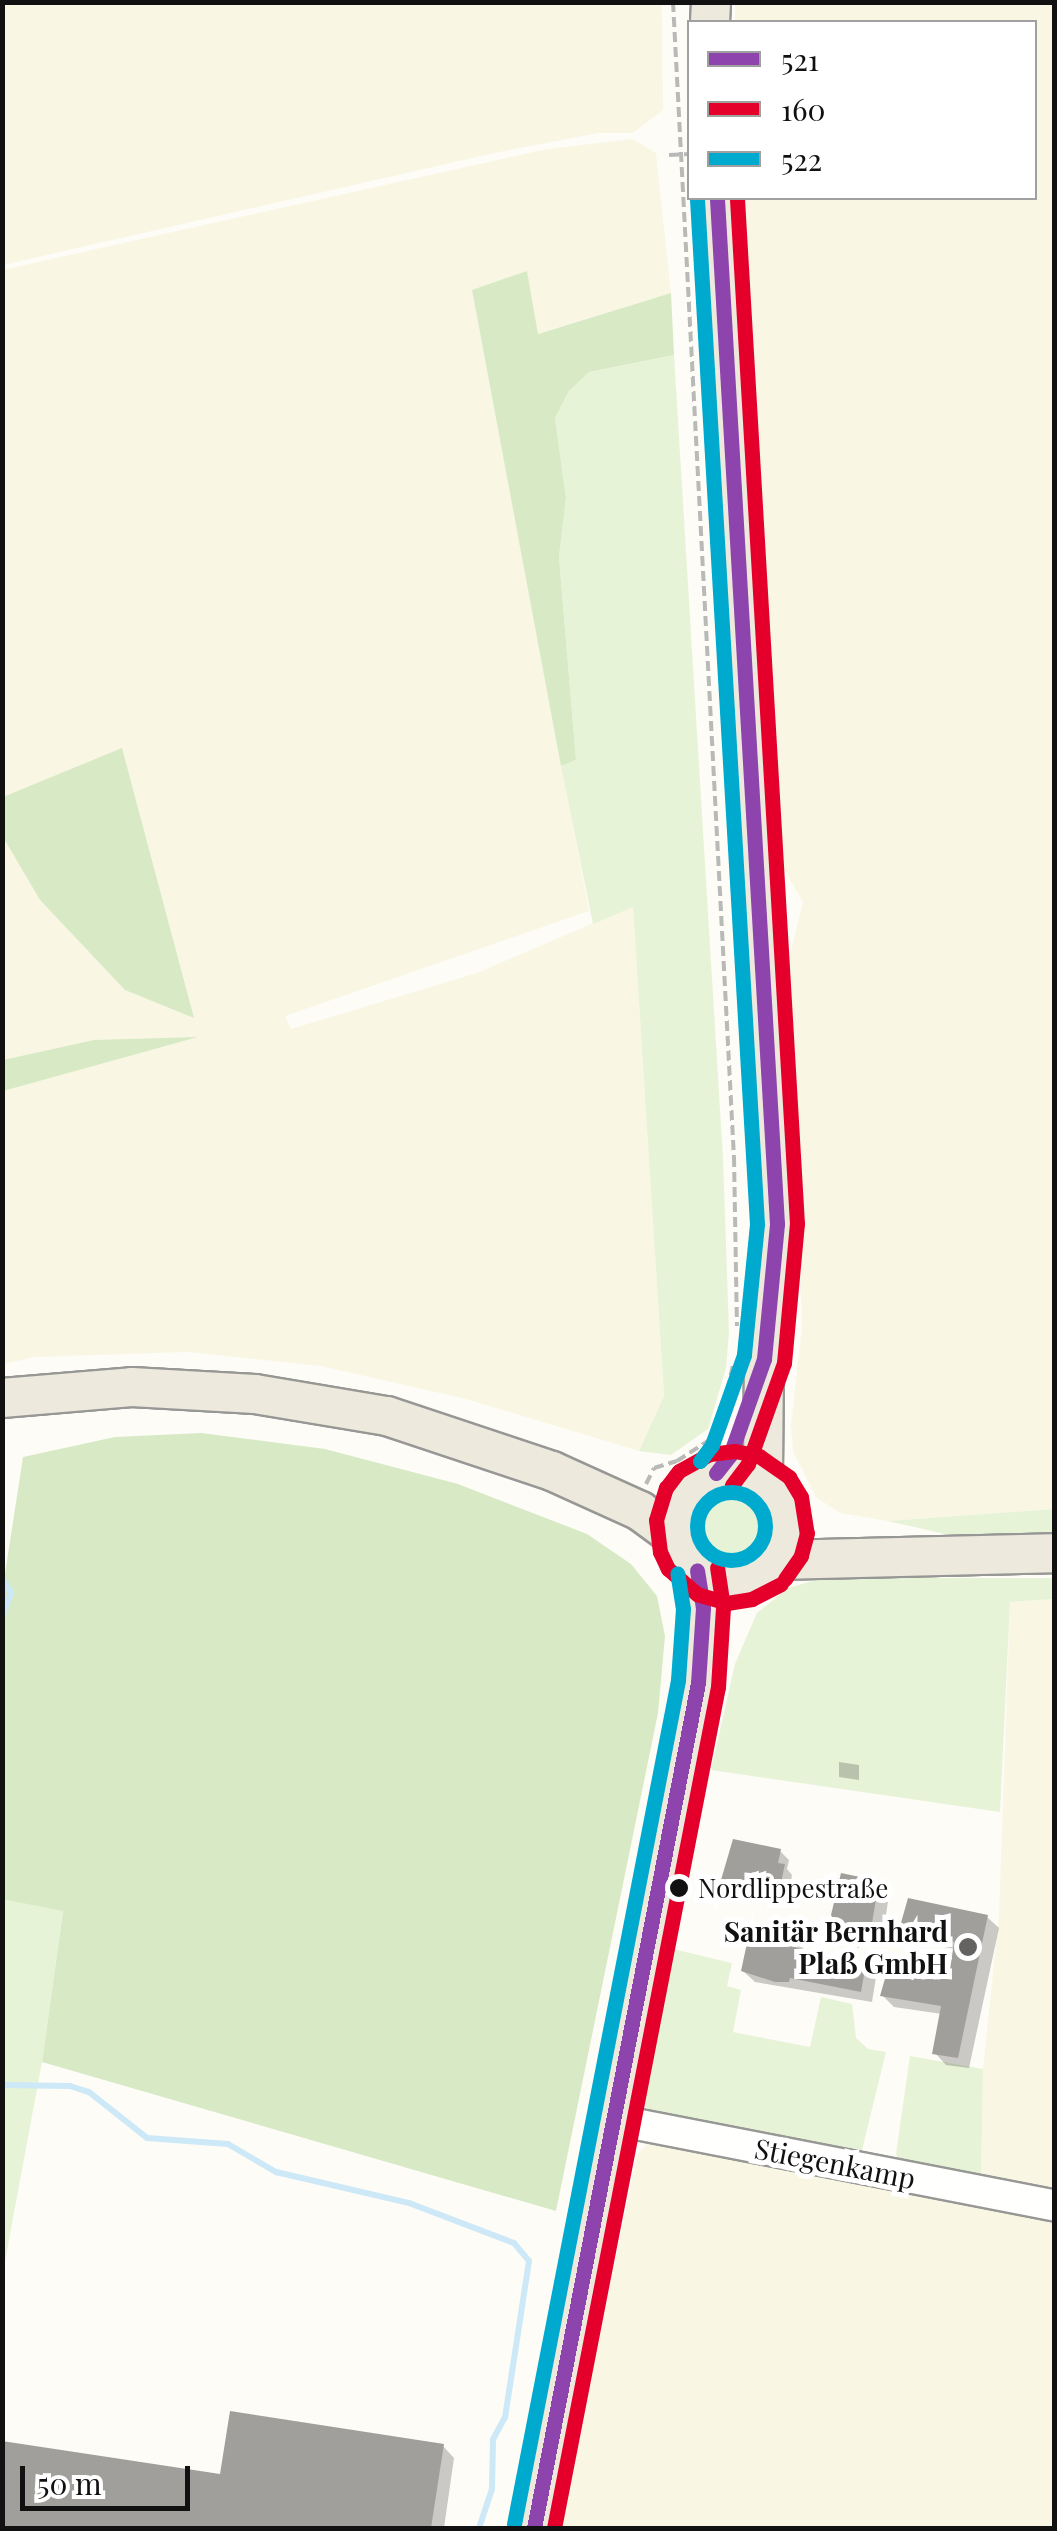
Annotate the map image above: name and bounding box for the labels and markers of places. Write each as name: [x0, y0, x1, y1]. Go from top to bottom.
place label: Nordlippestraße: [698, 1872, 888, 1904]
marker: Nordlippestraße: [669, 1878, 689, 1898]
place label: Sanitär Bernhard Plaß GmbH: [723, 1914, 948, 1980]
marker: Sanitär Bernhard Plaß GmbH: [957, 1936, 979, 1958]

